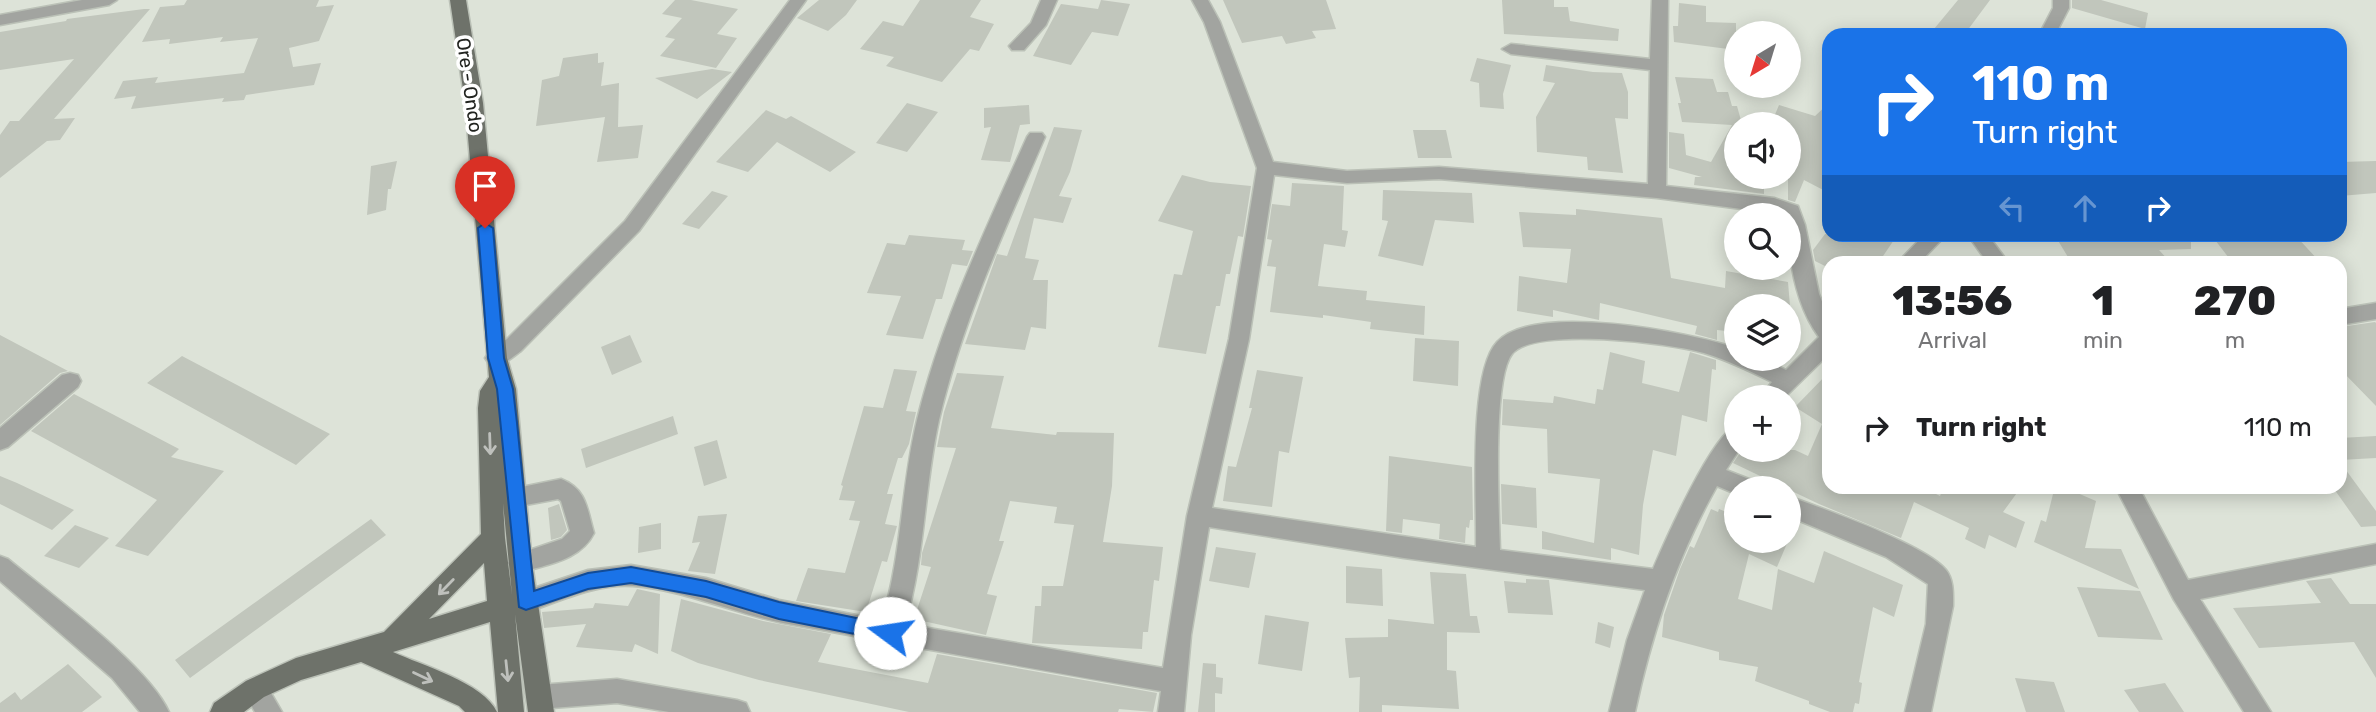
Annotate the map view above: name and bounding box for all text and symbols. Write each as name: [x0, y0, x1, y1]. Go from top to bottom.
north arrow: [1724, 21, 1801, 98]
map controls: [1724, 21, 1801, 553]
street label: Ore - Ondo: [451, 36, 488, 134]
text: 110 m: [1972, 54, 2109, 112]
icon: right: [1857, 56, 1948, 147]
button: sound: [1724, 112, 1801, 189]
text: Turn right: [1972, 113, 2117, 151]
pin: [455, 156, 515, 228]
icon: arrive: [466, 167, 504, 205]
icon: left: [1993, 189, 2031, 227]
icon: ahead: [2066, 189, 2104, 227]
icon: right: [2139, 189, 2177, 227]
button: search: [1724, 203, 1801, 280]
text: 13:56: [1893, 276, 2013, 326]
text: 1: [2092, 276, 2114, 326]
text: 270: [2194, 276, 2276, 326]
button: layers: [1724, 294, 1801, 371]
text: Arrival: [1918, 326, 1987, 354]
text: min: [2083, 326, 2123, 354]
text: m: [2225, 326, 2245, 354]
button: +: [1724, 385, 1801, 462]
icon: right: [1857, 409, 1895, 447]
text: Turn right: [1916, 412, 2046, 443]
text: 110 m: [2244, 412, 2312, 443]
one-way arrow: [484, 432, 497, 455]
button: −: [1724, 476, 1801, 553]
one-way arrow: [438, 578, 455, 595]
position arrow: [853, 596, 927, 670]
one-way arrow: [500, 659, 513, 682]
one-way arrow: [412, 671, 433, 684]

